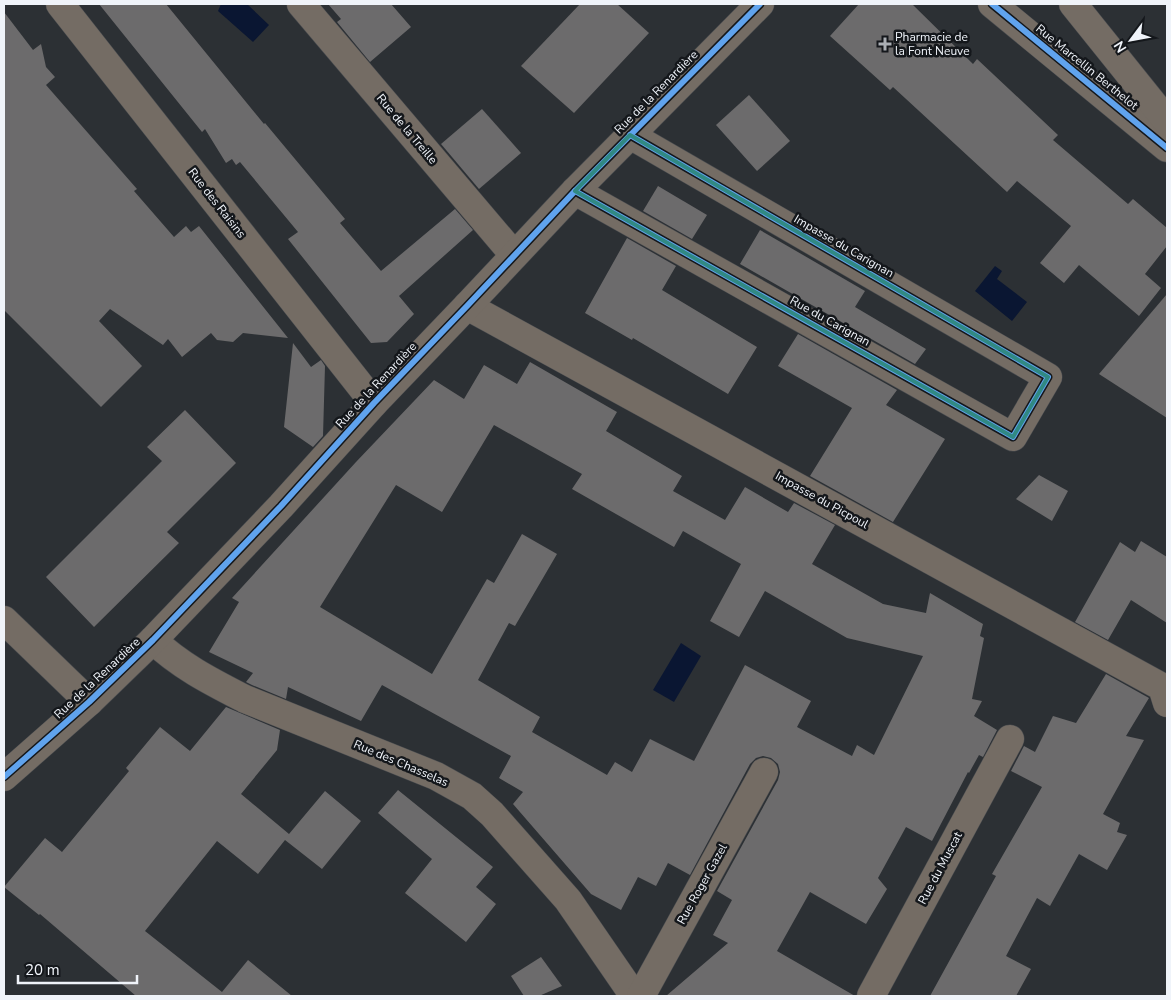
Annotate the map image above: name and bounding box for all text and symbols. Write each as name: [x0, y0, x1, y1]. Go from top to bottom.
north arrow: [1106, 15, 1156, 65]
street label: Rue Marcellin Berthelot: [1032, 21, 1142, 114]
place label: Pharmacie de la Font Neuve: [895, 29, 970, 59]
text: N: [1110, 37, 1131, 56]
marker: Pharmacie de la Font Neuve: [879, 38, 891, 50]
street label: Rue de la Renardière: [611, 47, 701, 137]
street label: Rue de la Treille: [373, 91, 441, 167]
street label: Rue des Raisins: [185, 165, 250, 241]
street label: Impasse du Carignan: [791, 211, 897, 281]
street label: Rue du Carignan: [787, 292, 873, 350]
street label: Rue de la Renardière: [332, 339, 420, 431]
street label: Impasse du Picpoul: [772, 468, 872, 533]
street label: Rue de la Renardière: [51, 634, 143, 722]
street label: Rue des Chasselas: [351, 736, 451, 790]
street label: Rue du Muscat: [914, 828, 966, 907]
street label: Rue Roger Gazel: [673, 840, 731, 927]
scale bar: [18, 952, 136, 984]
text: 20 m: [25, 960, 60, 980]

